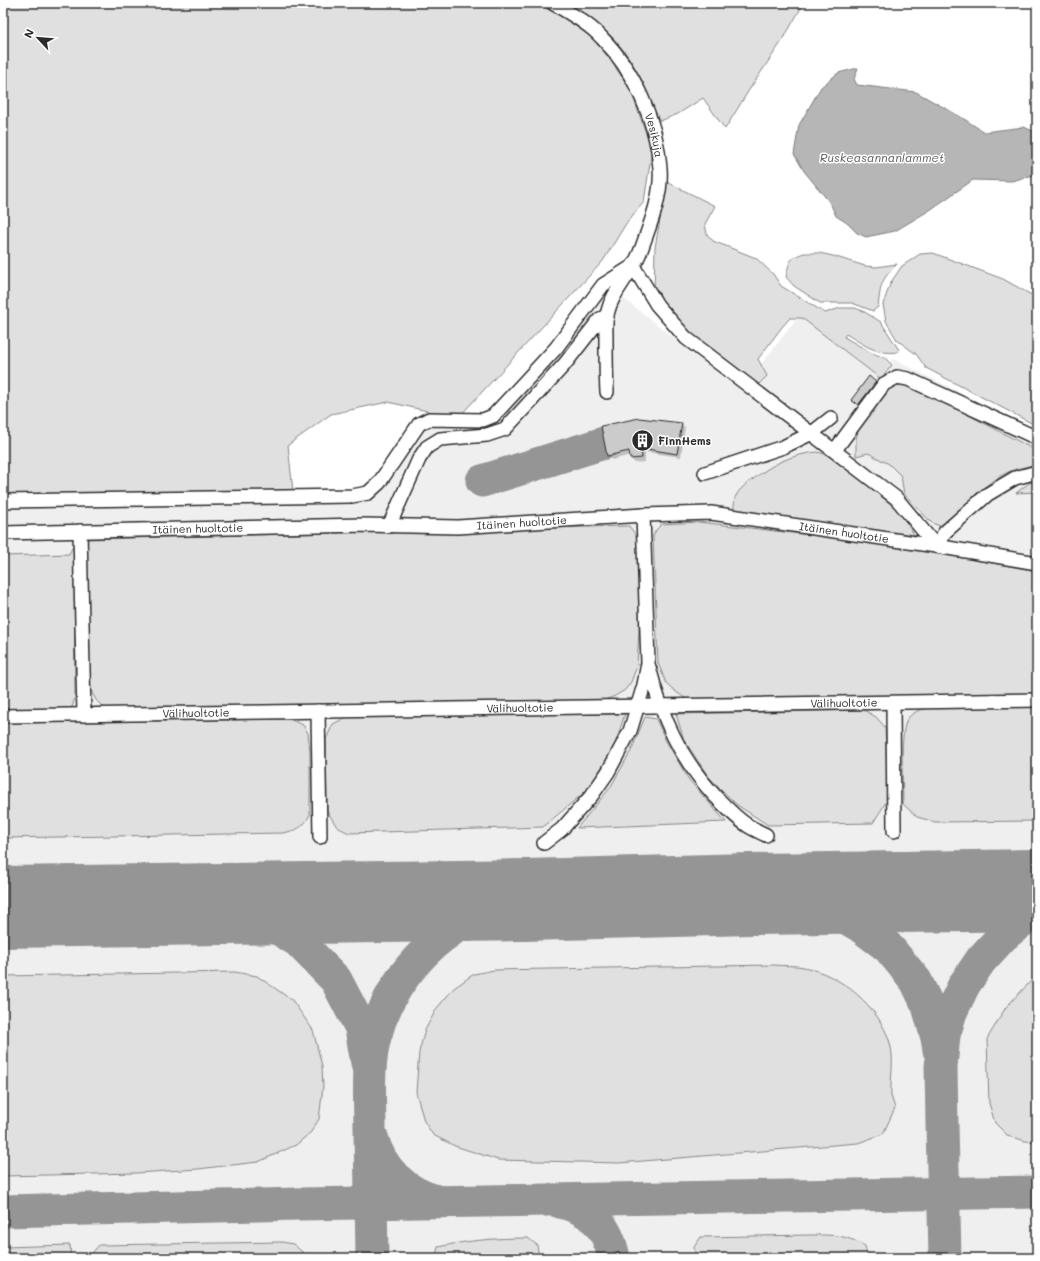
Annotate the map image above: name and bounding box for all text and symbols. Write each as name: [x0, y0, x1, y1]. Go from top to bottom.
north arrow: [18, 18, 58, 58]
text: N: [20, 26, 37, 40]
street label: Vesikuja: [642, 111, 667, 158]
water label: Ruskeasannanlammet: [820, 149, 944, 165]
building icon: FinnHems: [629, 428, 655, 454]
place label: FinnHems: [658, 433, 712, 448]
street label: Itäinen huoltotie: [476, 512, 568, 533]
street label: Itäinen huoltotie: [798, 518, 890, 546]
street label: Itäinen huoltotie: [153, 520, 243, 537]
street label: Välihuoltotie: [810, 694, 878, 711]
street label: Välihuoltotie: [486, 699, 554, 716]
street label: Välihuoltotie: [162, 704, 230, 721]

